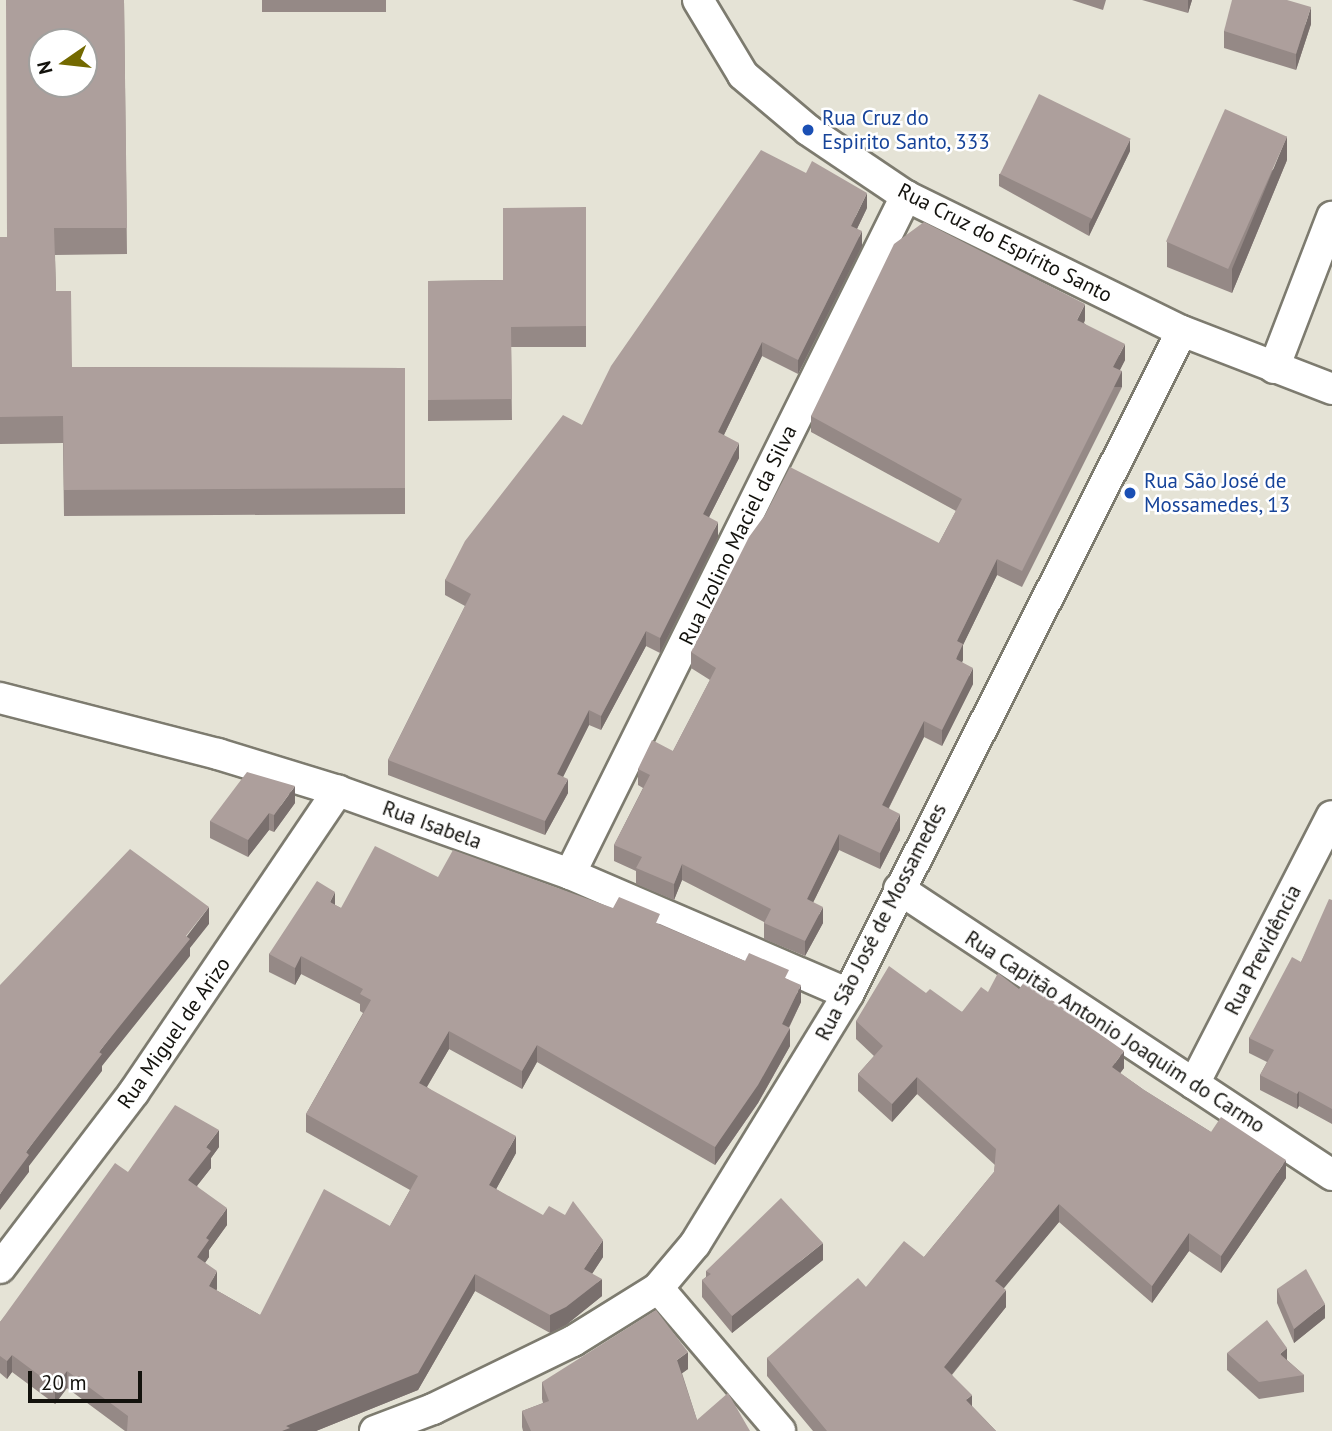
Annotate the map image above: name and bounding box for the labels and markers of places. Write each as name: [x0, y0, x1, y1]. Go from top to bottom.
place label: Rua Cruz do Espirito Santo, 333: [822, 105, 991, 155]
marker: Rua Cruz do Espirito Santo, 333: [800, 122, 816, 138]
place label: Rua São José de Mossamedes, 13: [1144, 468, 1292, 518]
marker: Rua São José de Mossamedes, 13: [1122, 485, 1138, 501]

